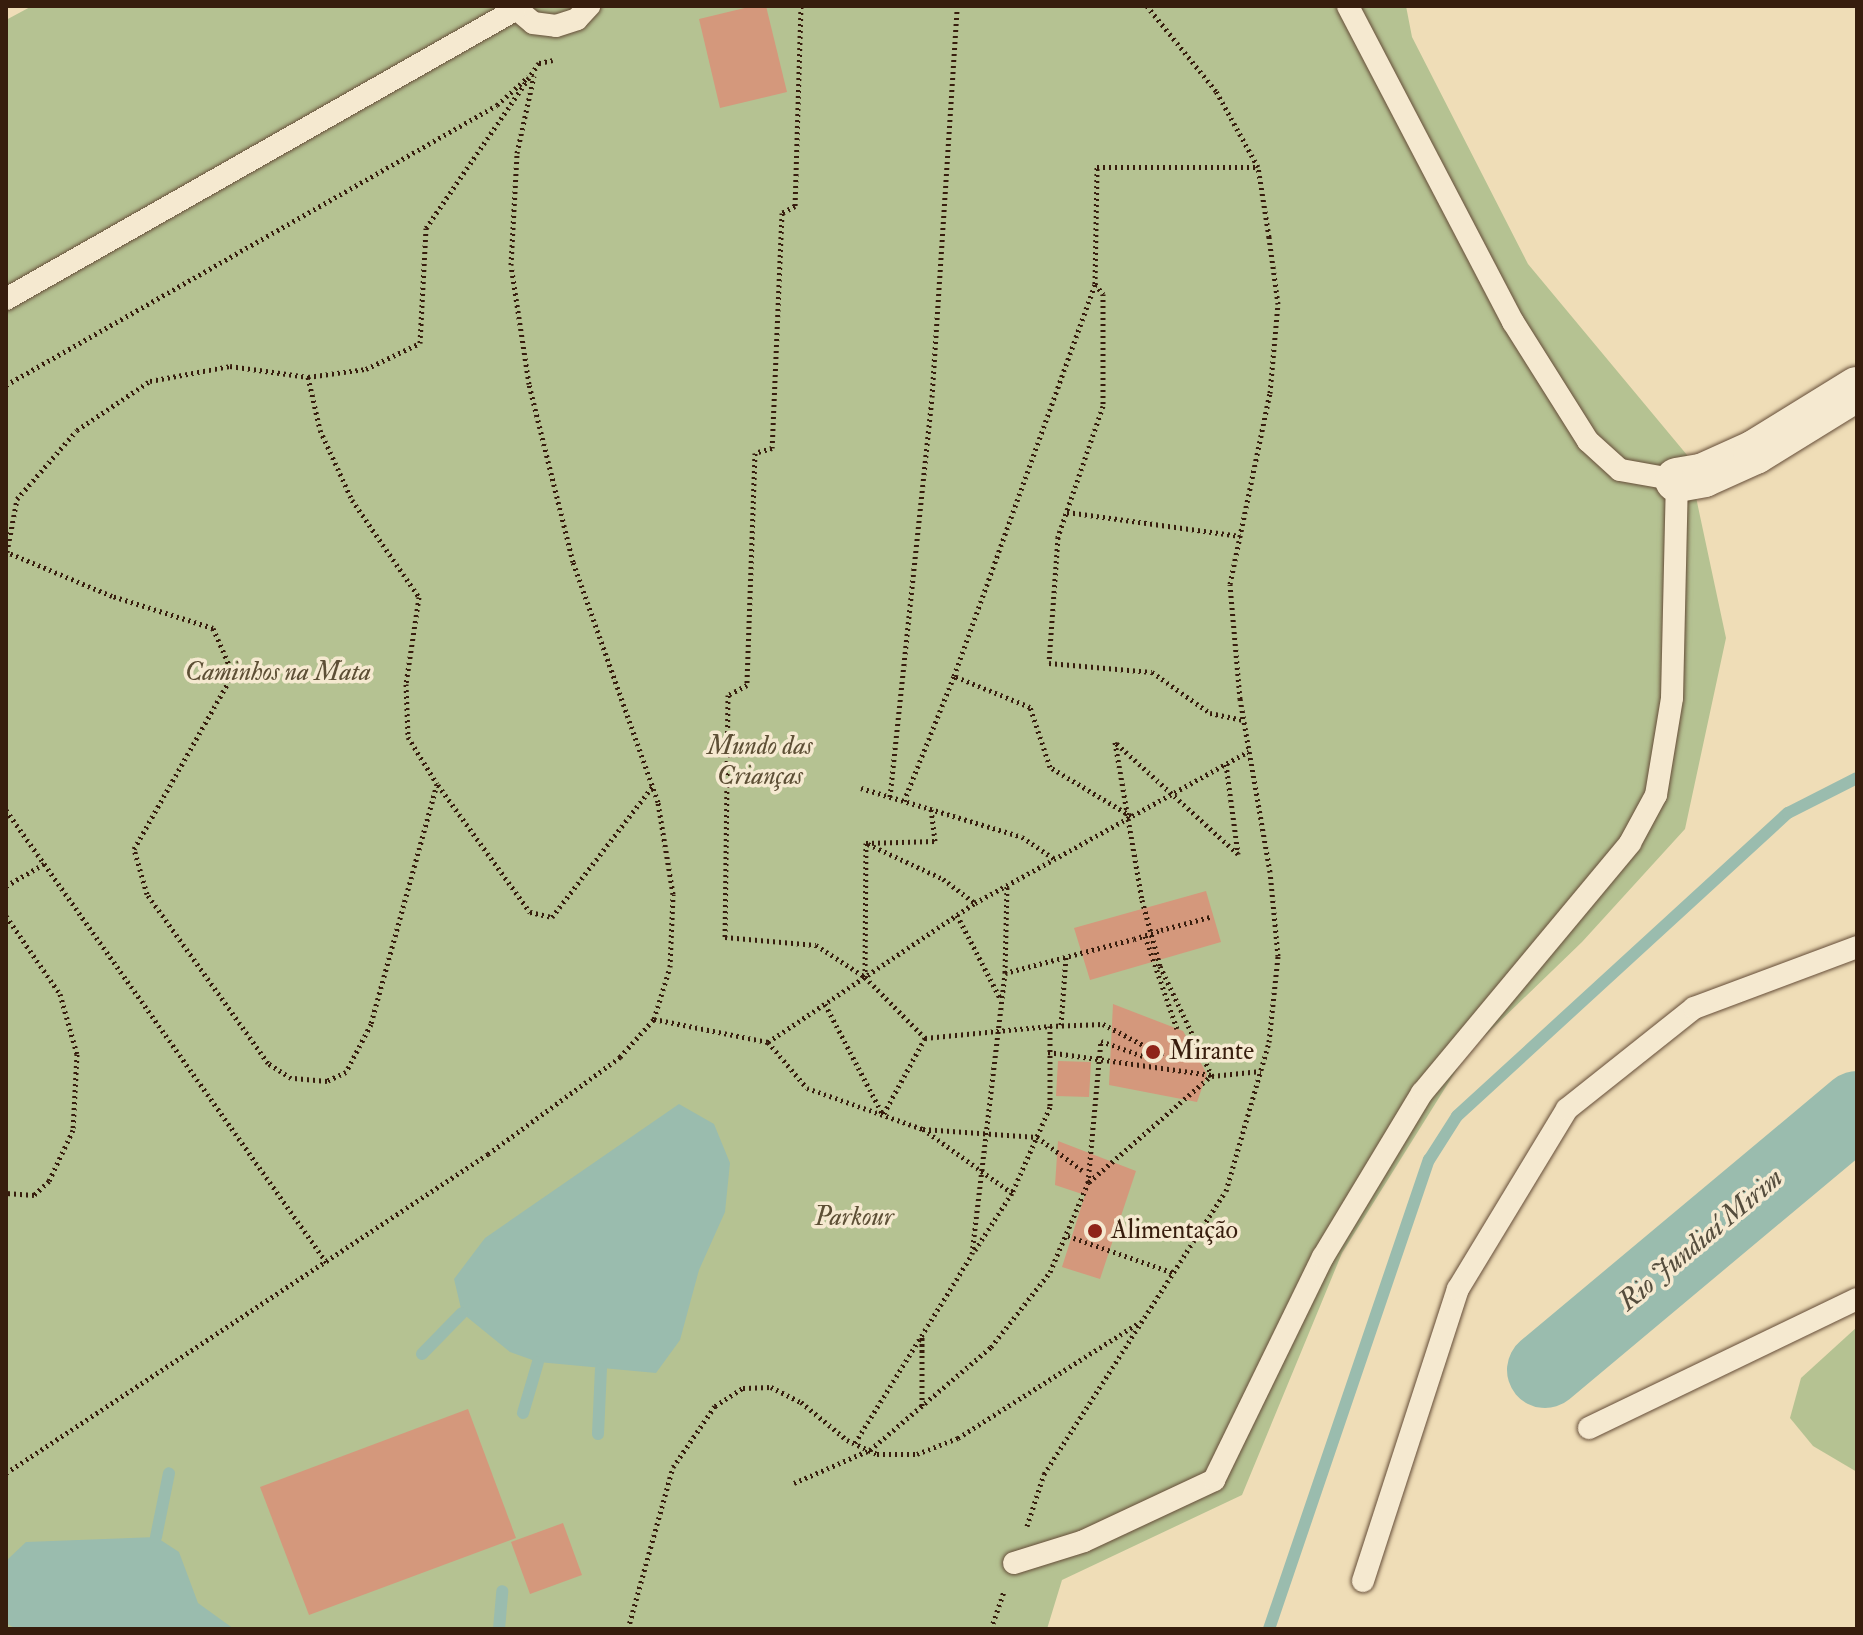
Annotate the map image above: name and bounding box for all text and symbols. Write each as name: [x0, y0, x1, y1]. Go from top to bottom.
park label: Caminhos na Mata: [185, 657, 371, 689]
park label: Mundo das Crianças: [707, 731, 813, 792]
place label: Mirante: [1169, 1036, 1254, 1068]
marker: Mirante: [1144, 1043, 1162, 1061]
water label: Rio Jundiaí Mirim: [1612, 1161, 1790, 1319]
park label: Parkour: [814, 1202, 894, 1234]
place label: Alimentação: [1111, 1215, 1238, 1247]
marker: Alimentação: [1086, 1222, 1104, 1240]

